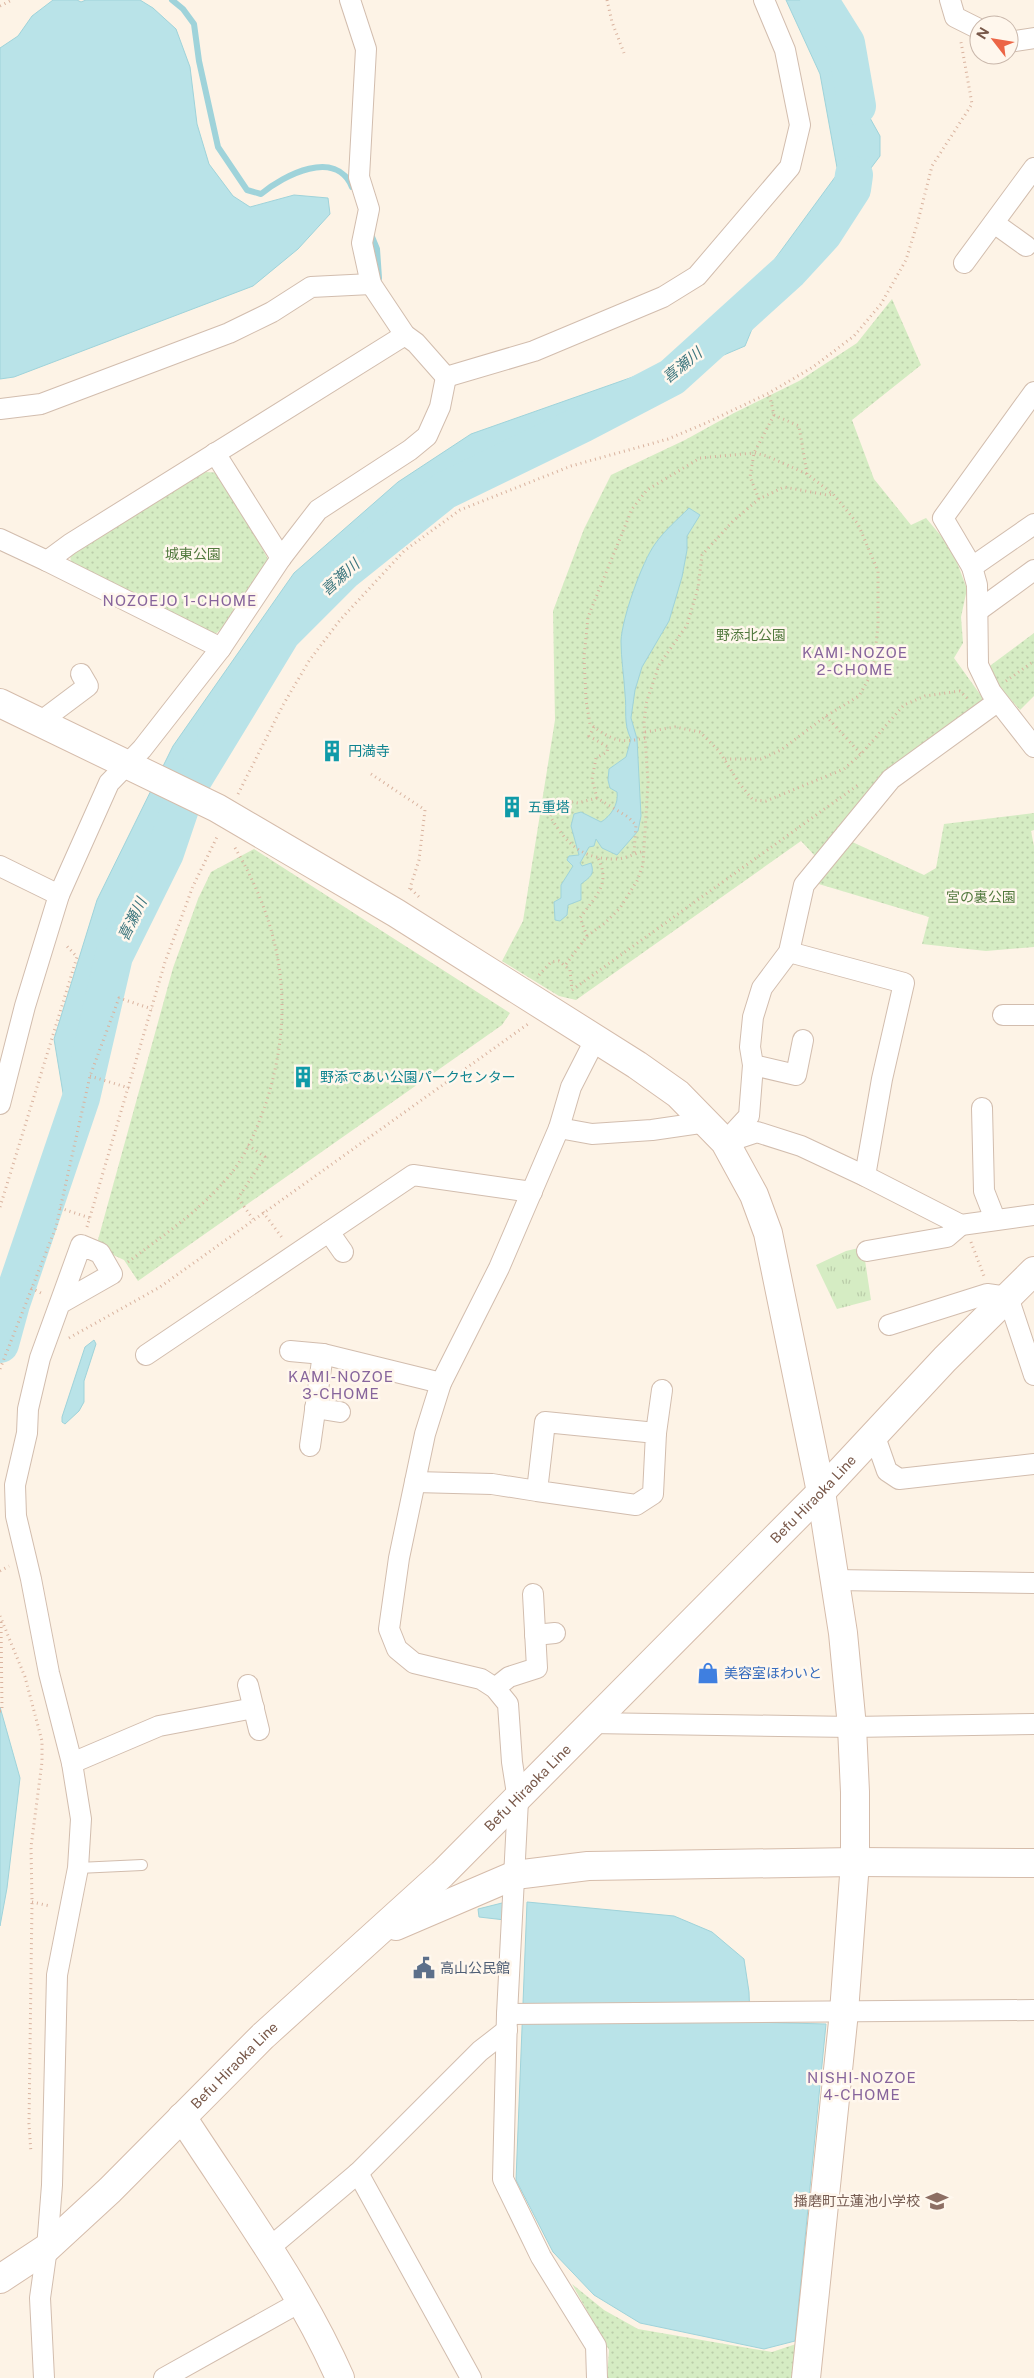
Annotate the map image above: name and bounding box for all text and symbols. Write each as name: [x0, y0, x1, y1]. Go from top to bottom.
north arrow: [969, 15, 1019, 65]
text: N: [973, 24, 993, 42]
water label: 喜瀬川: [659, 343, 706, 386]
park label: 城東公園: [165, 546, 221, 562]
water label: 喜瀬川: [318, 554, 364, 598]
district label: NOZOEJO 1-CHOME: [103, 592, 257, 609]
park label: 野添北公園: [716, 627, 786, 643]
district label: KAMI-NOZOE 2-CHOME: [802, 644, 908, 678]
building icon: 円満寺: [319, 738, 345, 764]
place label: 円満寺: [348, 743, 390, 759]
building icon: 五重塔: [499, 794, 525, 820]
place label: 五重塔: [528, 799, 570, 815]
park label: 宮の裏公園: [946, 889, 1016, 905]
water label: 喜瀬川: [114, 893, 150, 943]
building icon: 野添であい公園パークセンター: [290, 1064, 316, 1090]
place label: 野添であい公園パークセンター: [320, 1069, 516, 1085]
district label: KAMI-NOZOE 3-CHOME: [288, 1368, 394, 1402]
street label: Befu Hiraoka Line: [767, 1452, 859, 1546]
shop icon: 美容室ほわいと: [695, 1660, 721, 1686]
place label: 美容室ほわいと: [724, 1665, 822, 1681]
street label: Befu Hiraoka Line: [481, 1741, 574, 1834]
public building icon: 高山公民館: [411, 1955, 437, 1981]
place label: 高山公民館: [440, 1960, 510, 1976]
street label: Befu Hiraoka Line: [188, 2019, 281, 2112]
district label: NISHI-NOZOE 4-CHOME: [807, 2069, 917, 2103]
school or university icon: 播磨町立蓮池小学校: [924, 2188, 950, 2214]
place label: 播磨町立蓮池小学校: [794, 2193, 920, 2209]

